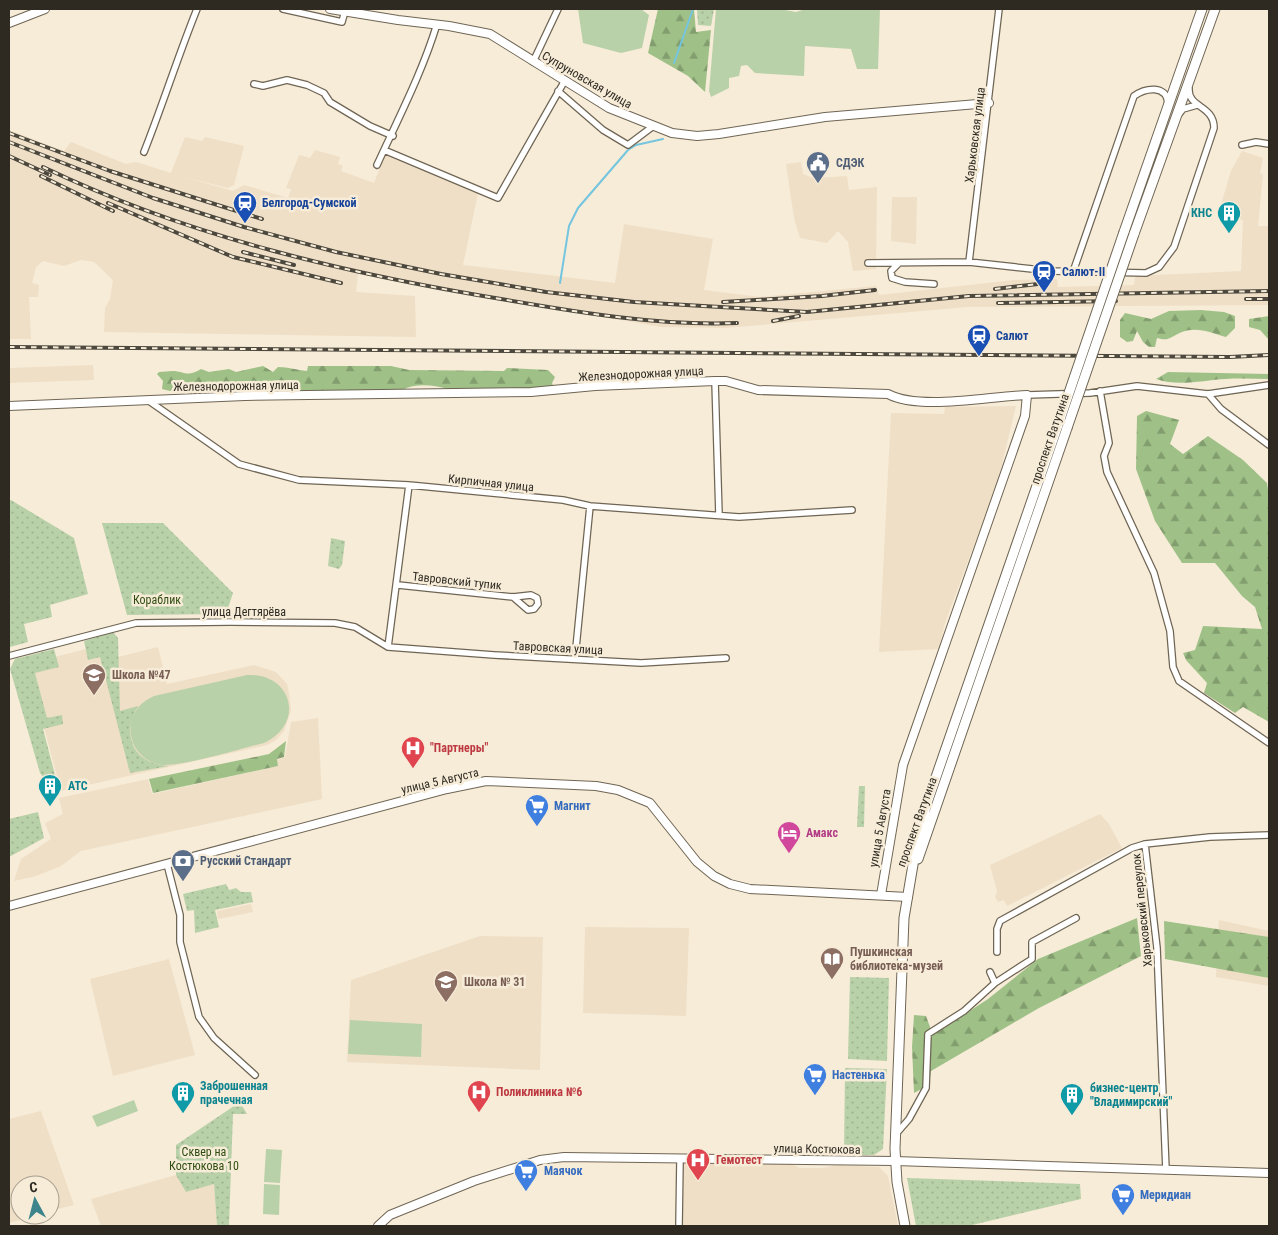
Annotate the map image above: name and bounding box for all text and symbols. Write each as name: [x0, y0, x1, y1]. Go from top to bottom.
street label: Супруновская улица: [540, 49, 635, 112]
street label: Харьковская улица: [962, 86, 988, 184]
public building icon: СДЭК: [805, 150, 831, 184]
place label: СДЭК: [836, 156, 865, 170]
station icon: Белгород-Сумской: [232, 190, 258, 224]
place label: Белгород-Сумской: [262, 196, 357, 210]
building icon: КНС: [1216, 200, 1242, 234]
place label: КНС: [1191, 206, 1212, 220]
station icon: Салют-II: [1031, 259, 1057, 293]
place label: Салют-II: [1062, 265, 1105, 279]
station icon: Салют: [966, 323, 992, 357]
place label: Салют: [996, 329, 1029, 343]
street label: Железнодорожная улица: [578, 364, 704, 384]
street label: Железнодорожная улица: [173, 378, 299, 394]
street label: проспект Ватутина: [1028, 392, 1072, 486]
street label: Кирпичная улица: [447, 472, 535, 494]
street label: Тавровский тупик: [412, 569, 503, 593]
park label: Кораблик: [133, 593, 181, 607]
street label: улица Дегтярёва: [202, 605, 286, 619]
street label: Тавровская улица: [513, 639, 604, 657]
school or university icon: Школа №47: [81, 662, 107, 696]
place label: Школа №47: [112, 668, 171, 682]
hospital icon: "Партнеры": [400, 735, 426, 769]
place label: "Партнеры": [430, 741, 488, 755]
street label: улица 5 Августа: [400, 765, 480, 797]
building icon: АТС: [37, 773, 63, 807]
street label: проспект Ватутина: [894, 775, 940, 869]
place label: АТС: [68, 779, 88, 793]
street label: улица 5 Августа: [866, 788, 894, 868]
supermarket icon: Магнит: [524, 793, 550, 827]
place label: Магнит: [554, 799, 591, 813]
hotel icon: Амакс: [776, 820, 802, 854]
place label: Амакс: [806, 826, 838, 840]
bank icon: Русский Стандарт: [170, 848, 196, 882]
street label: Харьковский переулок: [1129, 852, 1155, 967]
place label: Русский Стандарт: [200, 854, 292, 868]
place label: Пушкинская библиотека-музей: [850, 945, 943, 973]
library icon: Пушкинская библиотека-музей: [819, 946, 845, 980]
school or university icon: Школа № 31: [433, 969, 459, 1003]
place label: Школа № 31: [464, 975, 525, 989]
supermarket icon: Настенька: [802, 1062, 828, 1096]
place label: Настенька: [832, 1068, 885, 1082]
place label: Заброшенная прачечная: [200, 1079, 268, 1107]
hospital icon: Поликлиника №6: [466, 1079, 492, 1113]
building icon: Заброшенная прачечная: [170, 1080, 196, 1114]
place label: бизнес-центр "Владимирский": [1090, 1081, 1172, 1109]
building icon: бизнес-центр "Владимирский": [1059, 1082, 1085, 1116]
place label: Поликлиника №6: [496, 1085, 582, 1099]
street label: улица Костюкова: [773, 1141, 861, 1157]
park label: Сквер на Костюкова 10: [169, 1145, 239, 1173]
hospital icon: Гемотест: [685, 1147, 711, 1181]
place label: Гемотест: [716, 1153, 763, 1167]
supermarket icon: Маячок: [513, 1158, 539, 1192]
place label: Маячок: [544, 1164, 583, 1178]
north arrow: [10, 1175, 60, 1225]
text: С: [28, 1179, 38, 1196]
supermarket icon: Меридиан: [1110, 1182, 1136, 1216]
place label: Меридиан: [1140, 1188, 1191, 1202]

